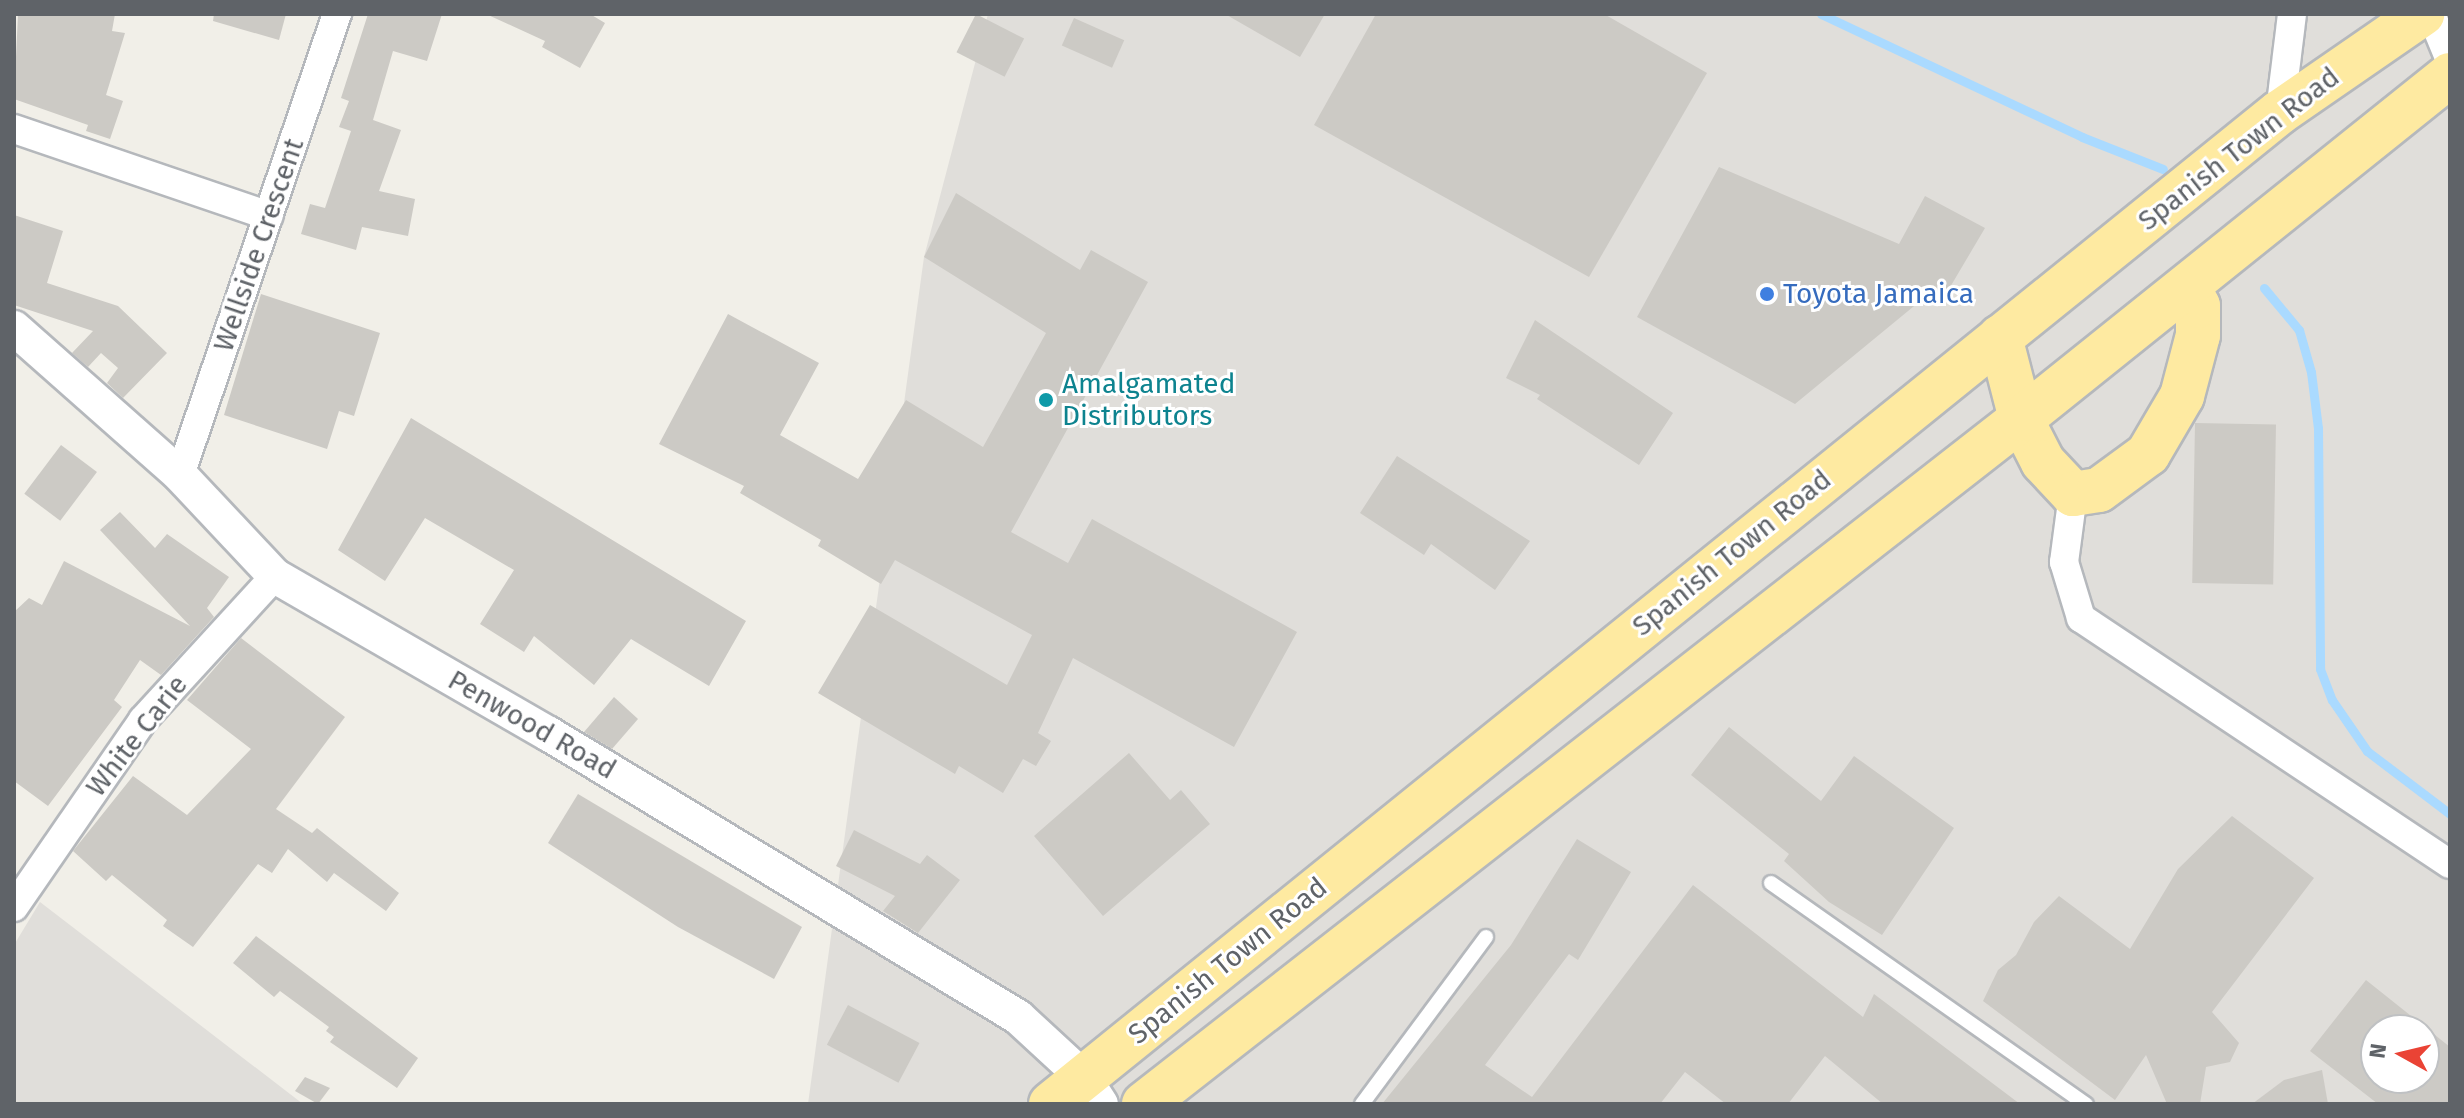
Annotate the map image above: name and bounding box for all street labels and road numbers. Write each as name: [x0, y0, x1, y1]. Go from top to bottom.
street label: Spanish Town Road: [2132, 60, 2346, 238]
street label: Wellside Crescent: [207, 134, 311, 356]
street label: Spanish Town Road: [1626, 463, 1838, 643]
street label: Penwood Road: [442, 663, 622, 787]
street label: White Carie: [79, 669, 195, 803]
street label: Spanish Town Road: [1122, 871, 1334, 1051]

